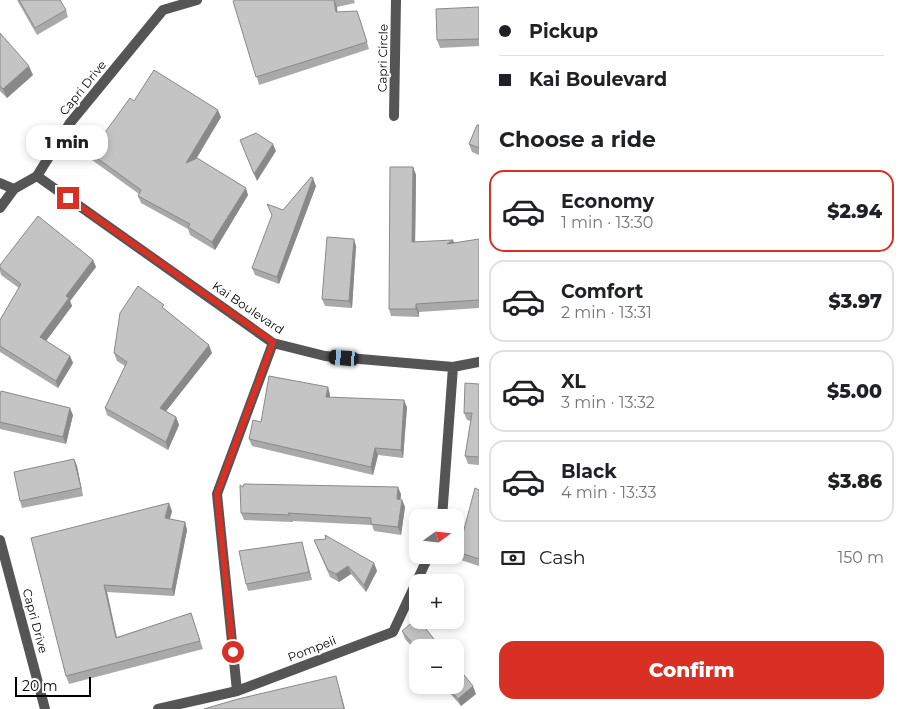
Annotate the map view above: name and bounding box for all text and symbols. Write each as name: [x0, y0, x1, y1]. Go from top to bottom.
text: Pickup: [529, 20, 598, 43]
street label: Capri Circle: [374, 24, 391, 92]
street label: Capri Drive: [56, 57, 109, 118]
text: Kai Boulevard: [529, 68, 667, 91]
callout: 1 min: [27, 126, 109, 160]
text: Choose a ride: [499, 126, 656, 153]
text: 1 min: [45, 133, 89, 152]
route end: [57, 187, 79, 209]
icon: car: [501, 189, 546, 234]
text: Economy: [561, 190, 654, 213]
text: $2.94: [827, 200, 882, 223]
text: 1 min · 13:30: [561, 213, 653, 232]
street label: Kai Boulevard: [210, 278, 287, 337]
icon: car: [501, 279, 546, 324]
text: Comfort: [561, 280, 643, 303]
text: $3.97: [829, 290, 882, 313]
text: 2 min · 13:31: [561, 303, 652, 322]
car: [328, 349, 359, 367]
icon: car: [501, 369, 546, 414]
text: XL: [561, 370, 586, 393]
text: $5.00: [827, 380, 882, 403]
text: 3 min · 13:32: [561, 393, 655, 412]
icon: car: [501, 459, 546, 504]
text: Black: [561, 460, 617, 483]
text: $3.86: [828, 470, 882, 493]
text: 4 min · 13:33: [561, 483, 656, 502]
north arrow: [409, 509, 464, 564]
map controls: [409, 509, 464, 694]
icon: cash: [499, 544, 527, 572]
text: Cash: [539, 546, 586, 569]
text: 150 m: [837, 548, 884, 567]
button: +: [409, 574, 464, 629]
street label: Capri Drive: [20, 587, 51, 655]
street label: Pompeii: [286, 632, 338, 665]
button: −: [409, 639, 464, 694]
route start: [222, 641, 244, 663]
button: Confirm: [499, 641, 884, 699]
scale bar: [15, 674, 91, 697]
text: 20 m: [22, 677, 58, 695]

